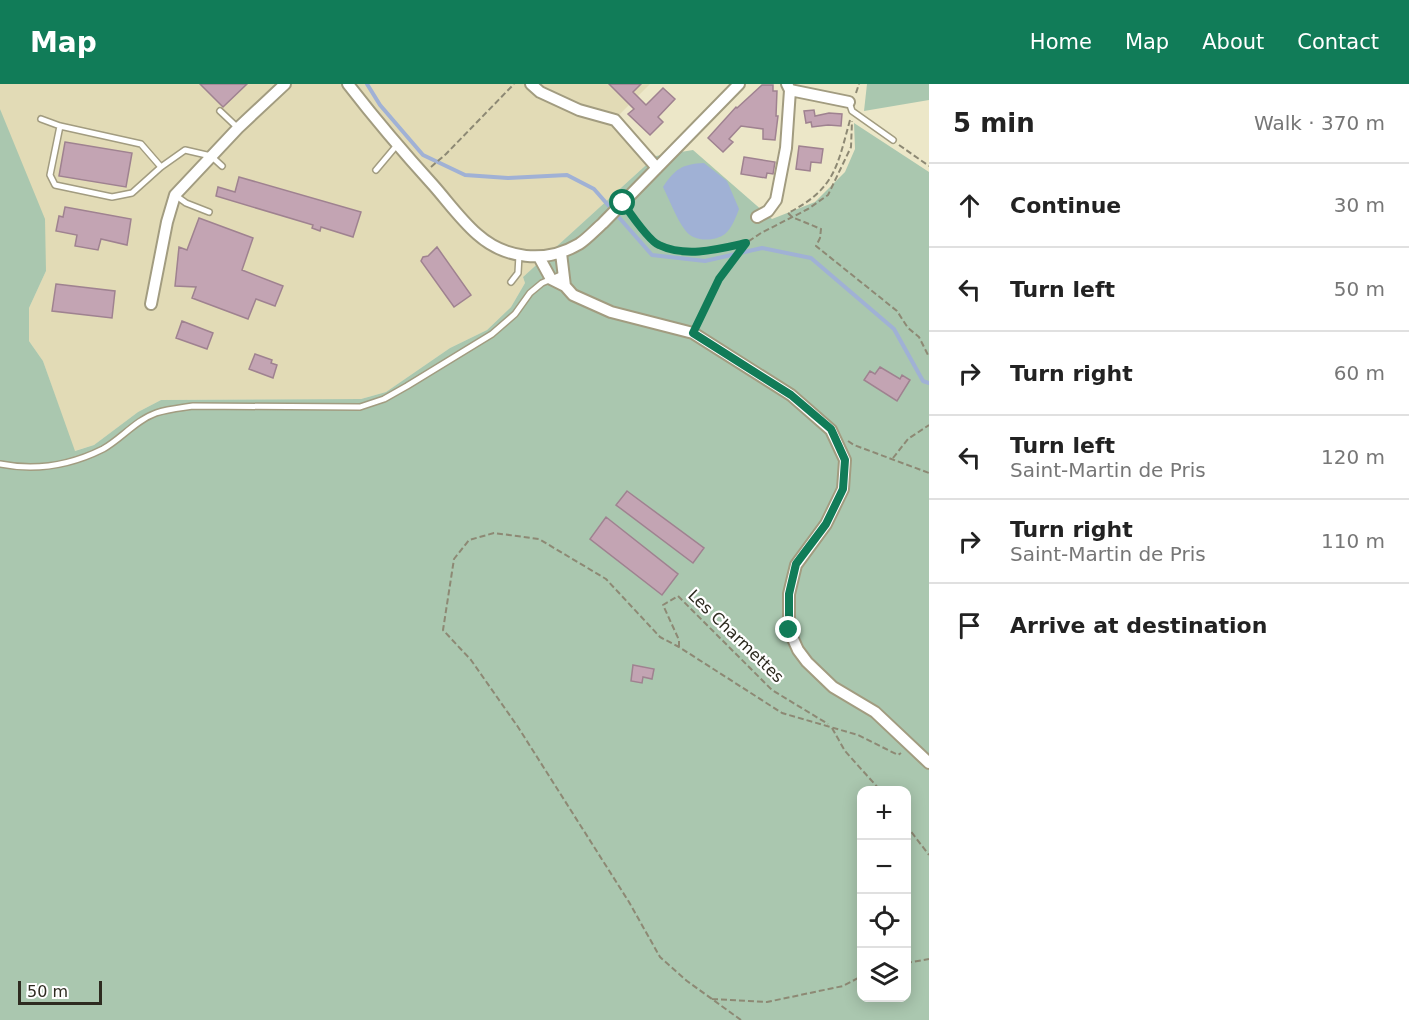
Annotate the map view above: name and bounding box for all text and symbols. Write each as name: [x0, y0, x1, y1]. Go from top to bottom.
text: Map: [30, 26, 97, 59]
text: Home: [1030, 30, 1092, 54]
text: Map: [1125, 30, 1169, 54]
text: About: [1202, 30, 1264, 54]
text: Contact: [1297, 30, 1379, 54]
text: 5 min: [953, 108, 1035, 138]
text: Walk · 370 m: [1254, 111, 1385, 135]
route start: [609, 189, 635, 215]
icon: ahead: [953, 189, 986, 222]
text: Continue: [1010, 193, 1121, 218]
text: 30 m: [1334, 193, 1385, 217]
icon: left: [953, 273, 986, 306]
text: Turn left: [1010, 277, 1115, 302]
text: 50 m: [1334, 277, 1385, 301]
icon: right: [953, 357, 986, 390]
text: Turn right: [1010, 361, 1133, 386]
text: 60 m: [1334, 361, 1385, 385]
text: Turn left: [1010, 433, 1115, 458]
icon: left: [953, 441, 986, 474]
text: 120 m: [1321, 445, 1385, 469]
text: Saint-Martin de Pris: [1010, 458, 1206, 482]
text: Turn right: [1010, 517, 1133, 542]
icon: right: [953, 525, 986, 558]
text: 110 m: [1321, 529, 1385, 553]
text: Saint-Martin de Pris: [1010, 542, 1206, 566]
street label: Les Charmettes: [684, 586, 788, 686]
icon: arrive: [953, 609, 986, 642]
text: Arrive at destination: [1010, 613, 1267, 638]
route end: [775, 616, 801, 642]
map controls: [857, 786, 911, 1002]
button: +: [857, 786, 911, 840]
button: −: [857, 840, 911, 894]
button: locate: [857, 894, 911, 948]
button: layers: [857, 948, 911, 1002]
scale bar: [18, 978, 102, 1006]
text: 50 m: [27, 982, 68, 1001]

